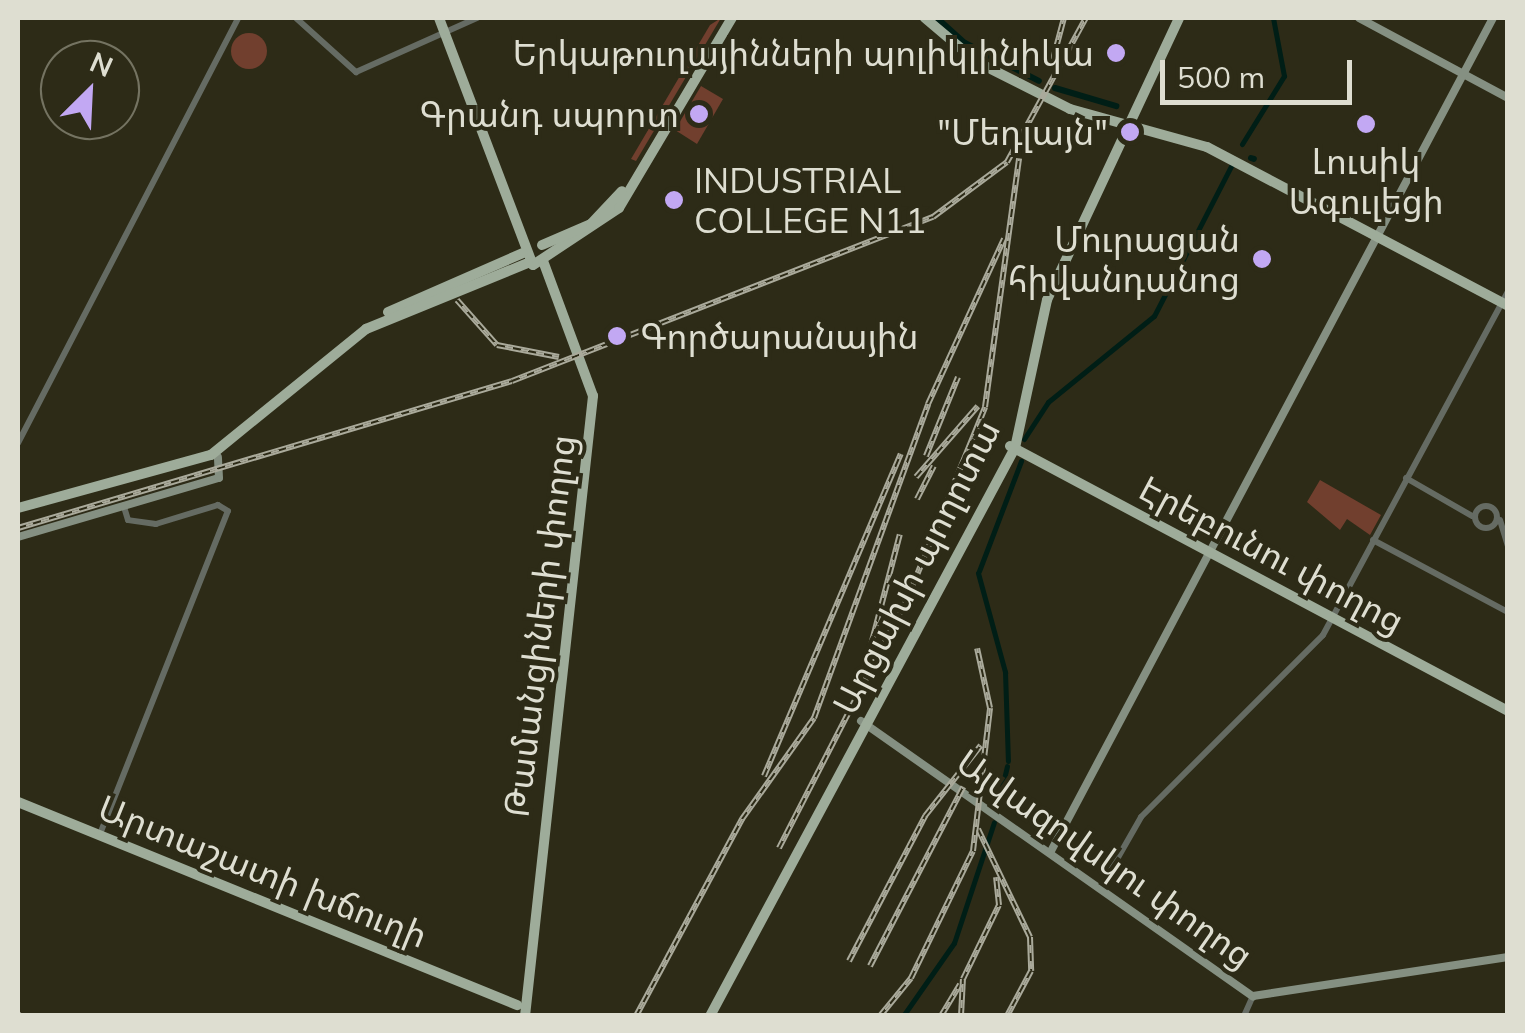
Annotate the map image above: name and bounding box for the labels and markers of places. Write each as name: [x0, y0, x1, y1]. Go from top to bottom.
place label: Երկաթուղայինների պոլիկլինիկա: [512, 32, 1094, 74]
marker: Երկաթուղայինների պոլիկլինիկա: [1103, 40, 1129, 66]
place label: Գրանդ սպորտ: [419, 93, 679, 135]
marker: Գրանդ սպորտ: [688, 103, 710, 125]
place label: "Մեդլայն": [937, 111, 1108, 153]
marker: Լուսիկ Ագուլեցի: [1355, 113, 1377, 135]
marker: "Մեդլայն": [1117, 119, 1143, 145]
place label: Լուսիկ Ագուլեցի: [1288, 140, 1444, 222]
place label: INDUSTRIAL COLLEGE N11: [694, 159, 926, 241]
marker: INDUSTRIAL COLLEGE N11: [663, 189, 685, 211]
place label: Մուրացան հիվանդանոց: [1008, 218, 1240, 300]
marker: Մուրացան հիվանդանոց: [1249, 246, 1275, 272]
place label: Գործարանային: [640, 315, 919, 357]
marker: Գործարանային: [604, 323, 630, 349]

